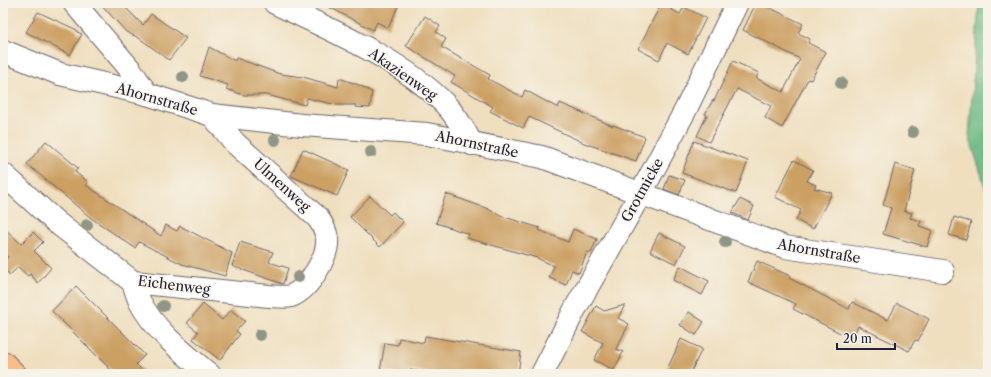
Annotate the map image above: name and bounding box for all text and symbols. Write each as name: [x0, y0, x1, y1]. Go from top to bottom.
street label: Akazienweg: [364, 43, 441, 105]
street label: Ahornstraße: [113, 78, 200, 119]
street label: Ahornstraße: [433, 126, 520, 162]
street label: Ulmenweg: [250, 155, 315, 216]
street label: Grotmicke: [617, 155, 667, 225]
street label: Ahornstraße: [775, 235, 862, 267]
street label: Eichenweg: [137, 272, 212, 298]
scale bar: [837, 325, 895, 351]
text: 20 m: [843, 331, 872, 346]

